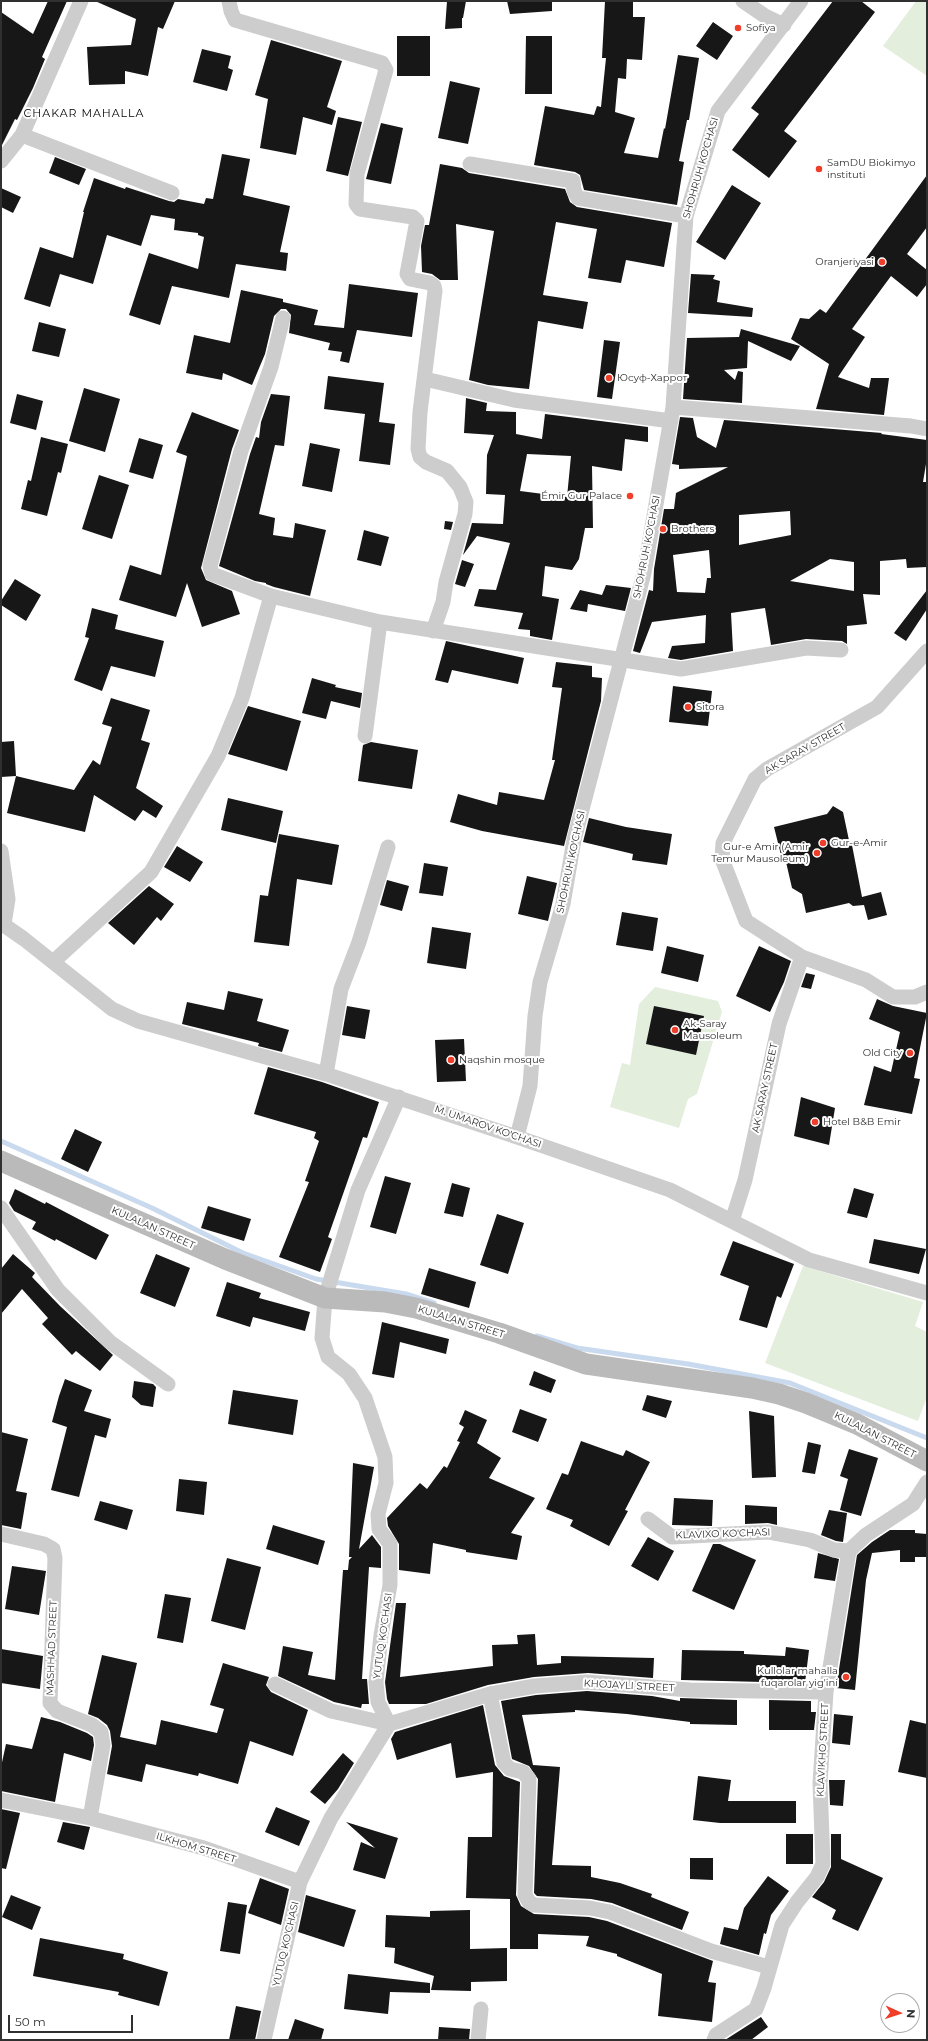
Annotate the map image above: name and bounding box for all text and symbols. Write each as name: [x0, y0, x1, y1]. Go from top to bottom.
place label: Sofiya: [746, 22, 776, 34]
marker: Sofiya: [733, 23, 743, 33]
district label: CHAKAR MAHALLA: [24, 107, 144, 121]
street label: SHOHRUH KO'CHASI: [681, 116, 721, 220]
place label: SamDU Biokimyo instituti: [827, 157, 916, 180]
marker: SamDU Biokimyo instituti: [814, 164, 824, 174]
place label: Oranjeriyasi: [815, 256, 874, 268]
marker: Oranjeriyasi: [877, 257, 887, 267]
place label: Юсуф-Харрот: [617, 372, 687, 384]
marker: Юсуф-Харрот: [604, 373, 614, 383]
place label: Émir Gur Palace: [541, 490, 622, 502]
marker: Émir Gur Palace: [625, 491, 635, 501]
street label: SHOHRUH KO'CHASI: [631, 494, 663, 600]
place label: Brothers: [671, 523, 714, 535]
marker: Brothers: [658, 524, 668, 534]
place label: Sitora: [696, 701, 724, 713]
marker: Sitora: [683, 702, 693, 712]
street label: AK SARAY STREET: [762, 721, 848, 777]
street label: SHOHRUH KO'CHASI: [554, 809, 588, 915]
place label: Gur-e-Amir: [831, 837, 888, 849]
marker: Gur-e-Amir: [818, 838, 828, 848]
place label: Gur-e Amir (Amir Temur Mausoleum): [711, 841, 809, 864]
marker: Gur-e Amir (Amir Temur Mausoleum): [812, 848, 822, 858]
place label: Ak-Saray Mausoleum: [683, 1018, 742, 1042]
marker: Ak-Saray Mausoleum: [670, 1025, 680, 1035]
street label: AK SARAY STREET: [750, 1042, 780, 1134]
place label: Old City: [863, 1047, 902, 1059]
marker: Old City: [905, 1048, 915, 1058]
place label: Naqshin mosque: [459, 1054, 545, 1066]
marker: Naqshin mosque: [446, 1055, 456, 1065]
street label: M. UMAROV KO'CHASI: [433, 1103, 543, 1151]
place label: Hotel B&B Emir: [823, 1116, 901, 1128]
marker: Hotel B&B Emir: [810, 1117, 820, 1127]
street label: KULALAN STREET: [109, 1204, 197, 1252]
street label: KULALAN STREET: [416, 1303, 506, 1341]
street label: KULALAN STREET: [832, 1409, 918, 1461]
street label: KLAVIXO KO'CHASI: [675, 1526, 771, 1542]
street label: YUTUQ KO'CHASI: [371, 1592, 395, 1680]
street label: MASHHAD STREET: [44, 1600, 60, 1696]
place label: Kullolar mahalla fuqarolar yig'ini: [757, 1665, 838, 1688]
marker: Kullolar mahalla fuqarolar yig'ini: [841, 1672, 851, 1682]
street label: KHOJAYLI STREET: [583, 1678, 675, 1694]
street label: KLAVIKHO STREET: [815, 1703, 831, 1797]
street label: ILKHOM STREET: [155, 1830, 237, 1866]
street label: YUTUQ KO'CHASI: [270, 1900, 302, 1988]
north arrow: [880, 1993, 920, 2033]
scale bar: [10, 2007, 135, 2033]
text: N: [904, 2009, 918, 2018]
text: 50 m: [15, 2014, 46, 2029]

